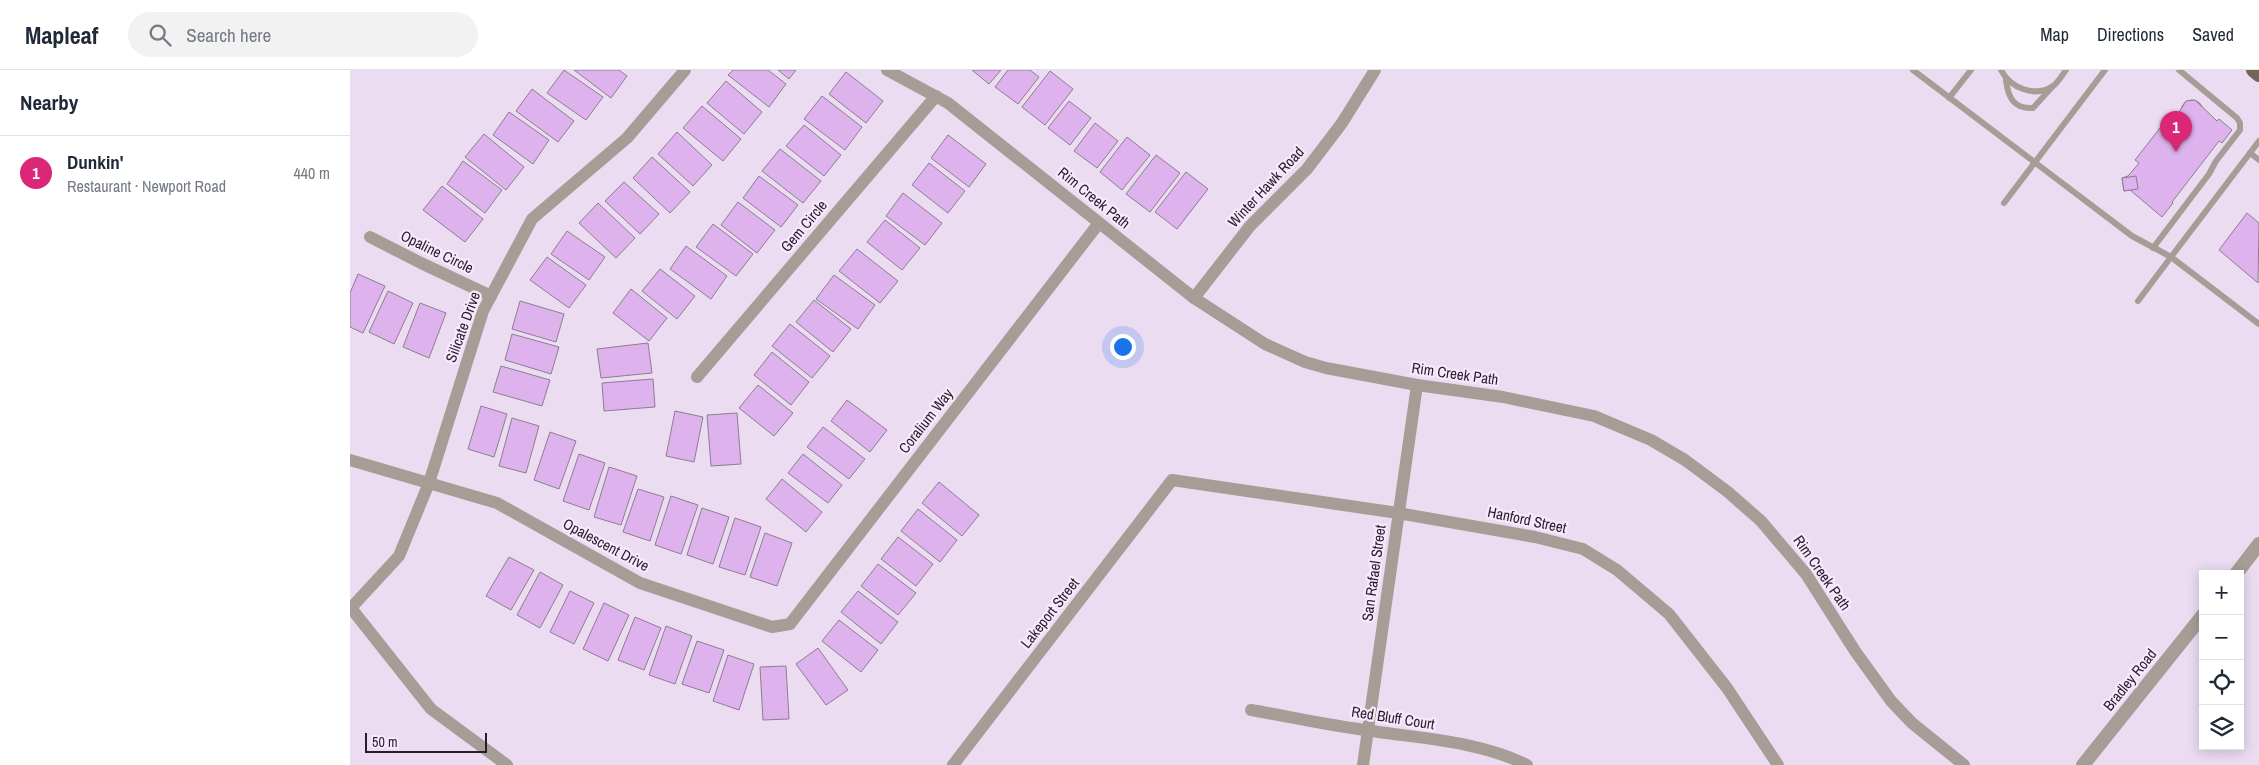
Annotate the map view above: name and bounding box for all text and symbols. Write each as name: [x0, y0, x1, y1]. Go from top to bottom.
search box: [128, 12, 478, 57]
text: Mapleaf: [25, 19, 98, 51]
icon: search: [146, 21, 174, 49]
text: Search here: [186, 22, 271, 48]
text: Map: [2040, 22, 2069, 47]
text: Directions: [2097, 22, 2164, 47]
text: Saved: [2192, 22, 2234, 47]
text: Nearby: [20, 88, 78, 117]
pin: 1: [2160, 111, 2192, 152]
street label: Winter Hawk Road: [1223, 142, 1309, 232]
text: Dunkin': [67, 149, 124, 175]
text: 1: [32, 162, 40, 184]
text: 440 m: [294, 162, 330, 184]
street label: Rim Creek Path: [1054, 162, 1135, 233]
text: Restaurant · Newport Road: [67, 175, 226, 197]
street label: Gem Circle: [776, 195, 832, 256]
street label: Opaline Circle: [397, 225, 477, 278]
street label: Silicate Drive: [440, 288, 485, 365]
your location: [1110, 334, 1136, 360]
street label: Rim Creek Path: [1410, 357, 1500, 390]
street label: Coralium Way: [893, 383, 958, 458]
street label: Hanford Street: [1486, 501, 1569, 538]
street label: Opalescent Drive: [559, 513, 653, 576]
street label: San Rafael Street: [1356, 523, 1391, 622]
street label: Rim Creek Path: [1789, 531, 1856, 615]
map controls: [2199, 570, 2244, 750]
button: +: [2199, 570, 2244, 615]
street label: Lakeport Street: [1015, 573, 1084, 652]
button: −: [2199, 615, 2244, 660]
street label: Bradley Road: [2098, 644, 2161, 715]
button: locate: [2199, 660, 2244, 705]
street label: Red Bluff Court: [1350, 701, 1437, 735]
button: layers: [2199, 705, 2244, 750]
scale bar: [365, 730, 488, 753]
text: 50 m: [372, 733, 398, 751]

